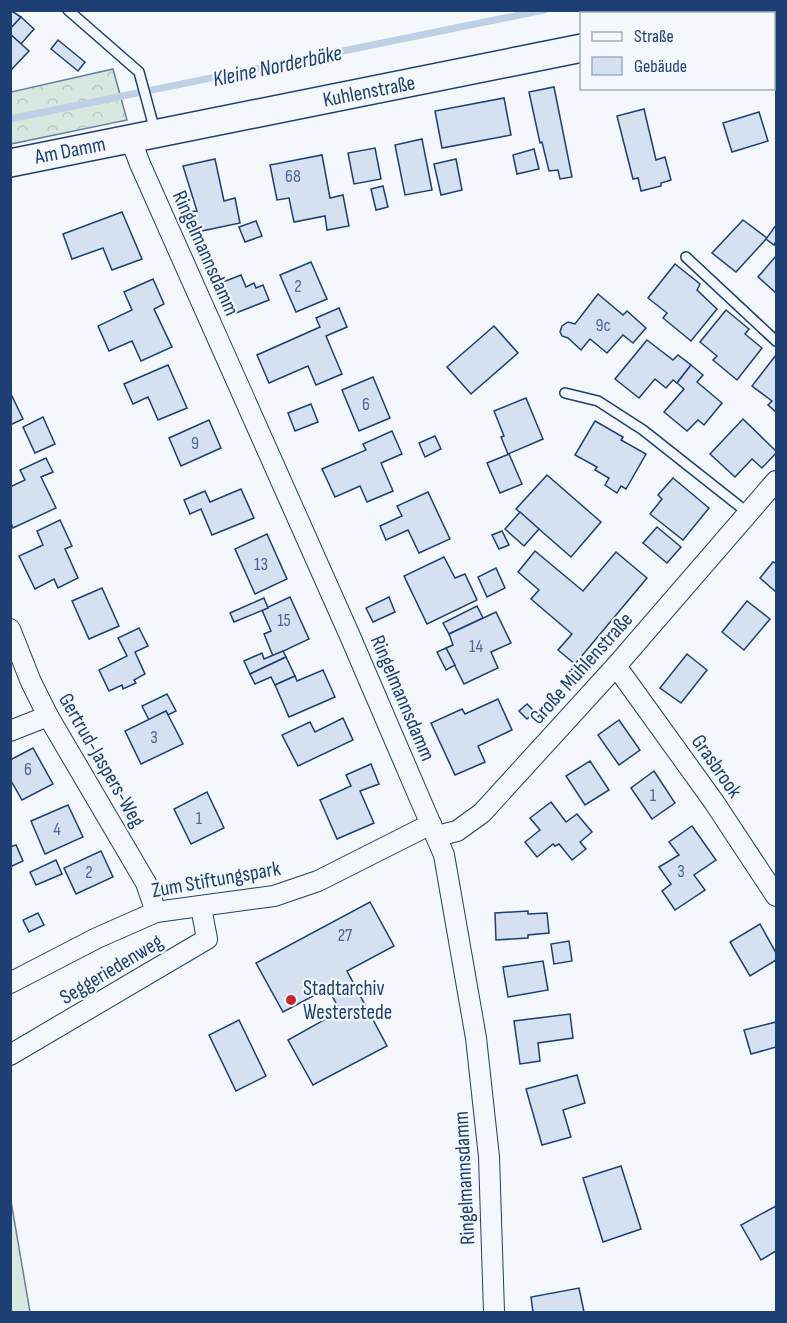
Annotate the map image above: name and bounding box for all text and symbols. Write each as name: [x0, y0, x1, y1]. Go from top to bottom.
legend: [580, 12, 775, 90]
text: Straße: [634, 26, 674, 47]
water label: Kleine Norderbäke: [210, 40, 345, 93]
text: Gebäude: [634, 56, 687, 77]
street label: Kuhlenstraße: [321, 70, 417, 113]
street label: Am Damm: [32, 131, 108, 170]
house number: 68: [285, 166, 301, 187]
street label: Ringelmannsdamm: [167, 187, 244, 320]
house number: 2: [294, 276, 302, 297]
house number: 9c: [595, 315, 611, 336]
house number: 6: [362, 394, 370, 415]
house number: 9: [191, 433, 199, 454]
house number: 13: [254, 554, 268, 575]
street label: Große Mühlenstraße: [525, 607, 638, 729]
house number: 15: [277, 610, 291, 631]
street label: Ringelmannsdamm: [365, 632, 440, 765]
house number: 14: [469, 636, 483, 657]
street label: Gertrud-Jaspers-Weg: [53, 689, 150, 832]
house number: 3: [150, 727, 158, 748]
street label: Grasbrook: [686, 730, 747, 803]
house number: 6: [24, 759, 32, 780]
house number: 1: [650, 785, 657, 806]
house number: 1: [196, 808, 203, 829]
house number: 4: [53, 819, 61, 840]
street label: Zum Stiftungspark: [150, 856, 282, 903]
house number: 3: [677, 861, 685, 882]
house number: 2: [85, 862, 93, 883]
house number: 27: [338, 925, 353, 946]
street label: Seggeriedenweg: [55, 929, 167, 1010]
place label: Stadtarchiv Westerstede: [303, 976, 392, 1025]
marker: Stadtarchiv Westerstede: [284, 993, 298, 1007]
street label: Ringelmannsdamm: [449, 1110, 480, 1246]

